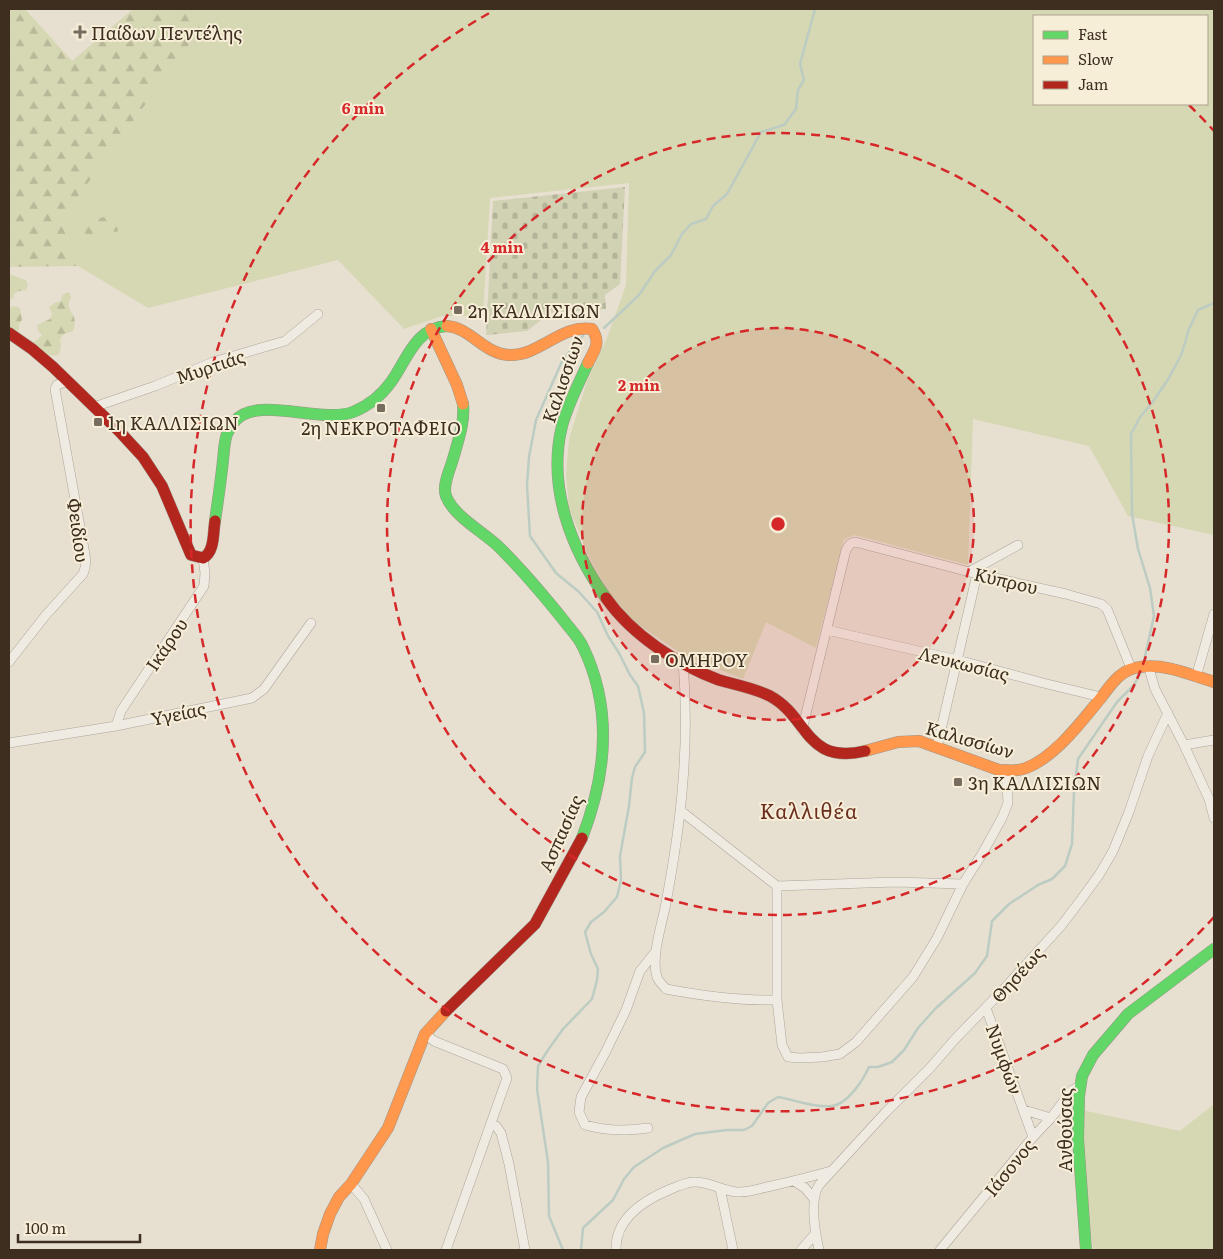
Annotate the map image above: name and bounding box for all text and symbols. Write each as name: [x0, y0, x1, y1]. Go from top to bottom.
legend: [1033, 15, 1208, 105]
place label: Παίδων Πεντέλης: [91, 19, 242, 46]
text: Fast: [1078, 22, 1107, 45]
marker: Παίδων Πεντέλης: [73, 25, 87, 39]
text: Slow: [1078, 47, 1113, 70]
text: Jam: [1078, 72, 1109, 95]
text: 6 min: [342, 96, 385, 119]
text: 4 min: [481, 235, 524, 258]
place label: 2η ΚΑΛΛΙΣΙΩΝ: [468, 297, 601, 324]
marker: 2η ΚΑΛΛΙΣΙΩΝ: [452, 304, 464, 316]
street label: Καλισσίων: [534, 332, 590, 426]
street label: Μυρτιάς: [172, 342, 248, 390]
text: 2 min: [618, 373, 661, 396]
marker: 2η ΝΕΚΡΟΤΑΦΕΙΟ: [375, 402, 387, 414]
place label: 1η ΚΑΛΛΙΣΙΩΝ: [108, 409, 239, 436]
place label: 2η ΝΕΚΡΟΤΑΦΕΙΟ: [301, 414, 461, 441]
marker: 1η ΚΑΛΛΙΣΙΩΝ: [92, 416, 104, 428]
street label: Φειδίου: [61, 496, 97, 564]
centre of rings: [769, 515, 787, 533]
street label: Κύπρου: [971, 560, 1041, 600]
street label: Ικάρου: [138, 612, 194, 676]
street label: Λευκωσίας: [916, 639, 1012, 687]
place label: ΟΜΗΡΟΥ: [665, 646, 748, 673]
marker: ΟΜΗΡΟΥ: [649, 653, 661, 665]
street label: Υγείας: [148, 694, 208, 732]
street label: Καλισσίων: [923, 714, 1017, 764]
place label: 3η ΚΑΛΛΙΣΙΩΝ: [968, 769, 1101, 796]
marker: 3η ΚΑΛΛΙΣΙΩΝ: [952, 776, 964, 788]
street label: Ασπασίας: [531, 790, 589, 876]
district label: Καλλιθέα: [760, 795, 858, 825]
street label: Θησέως: [984, 940, 1050, 1008]
street label: Νυμφών: [980, 1020, 1030, 1098]
street label: Ανθούσας: [1051, 1088, 1078, 1172]
street label: Ιάσονος: [977, 1132, 1041, 1202]
scale bar: [18, 1212, 140, 1244]
text: 100 m: [25, 1216, 66, 1239]

